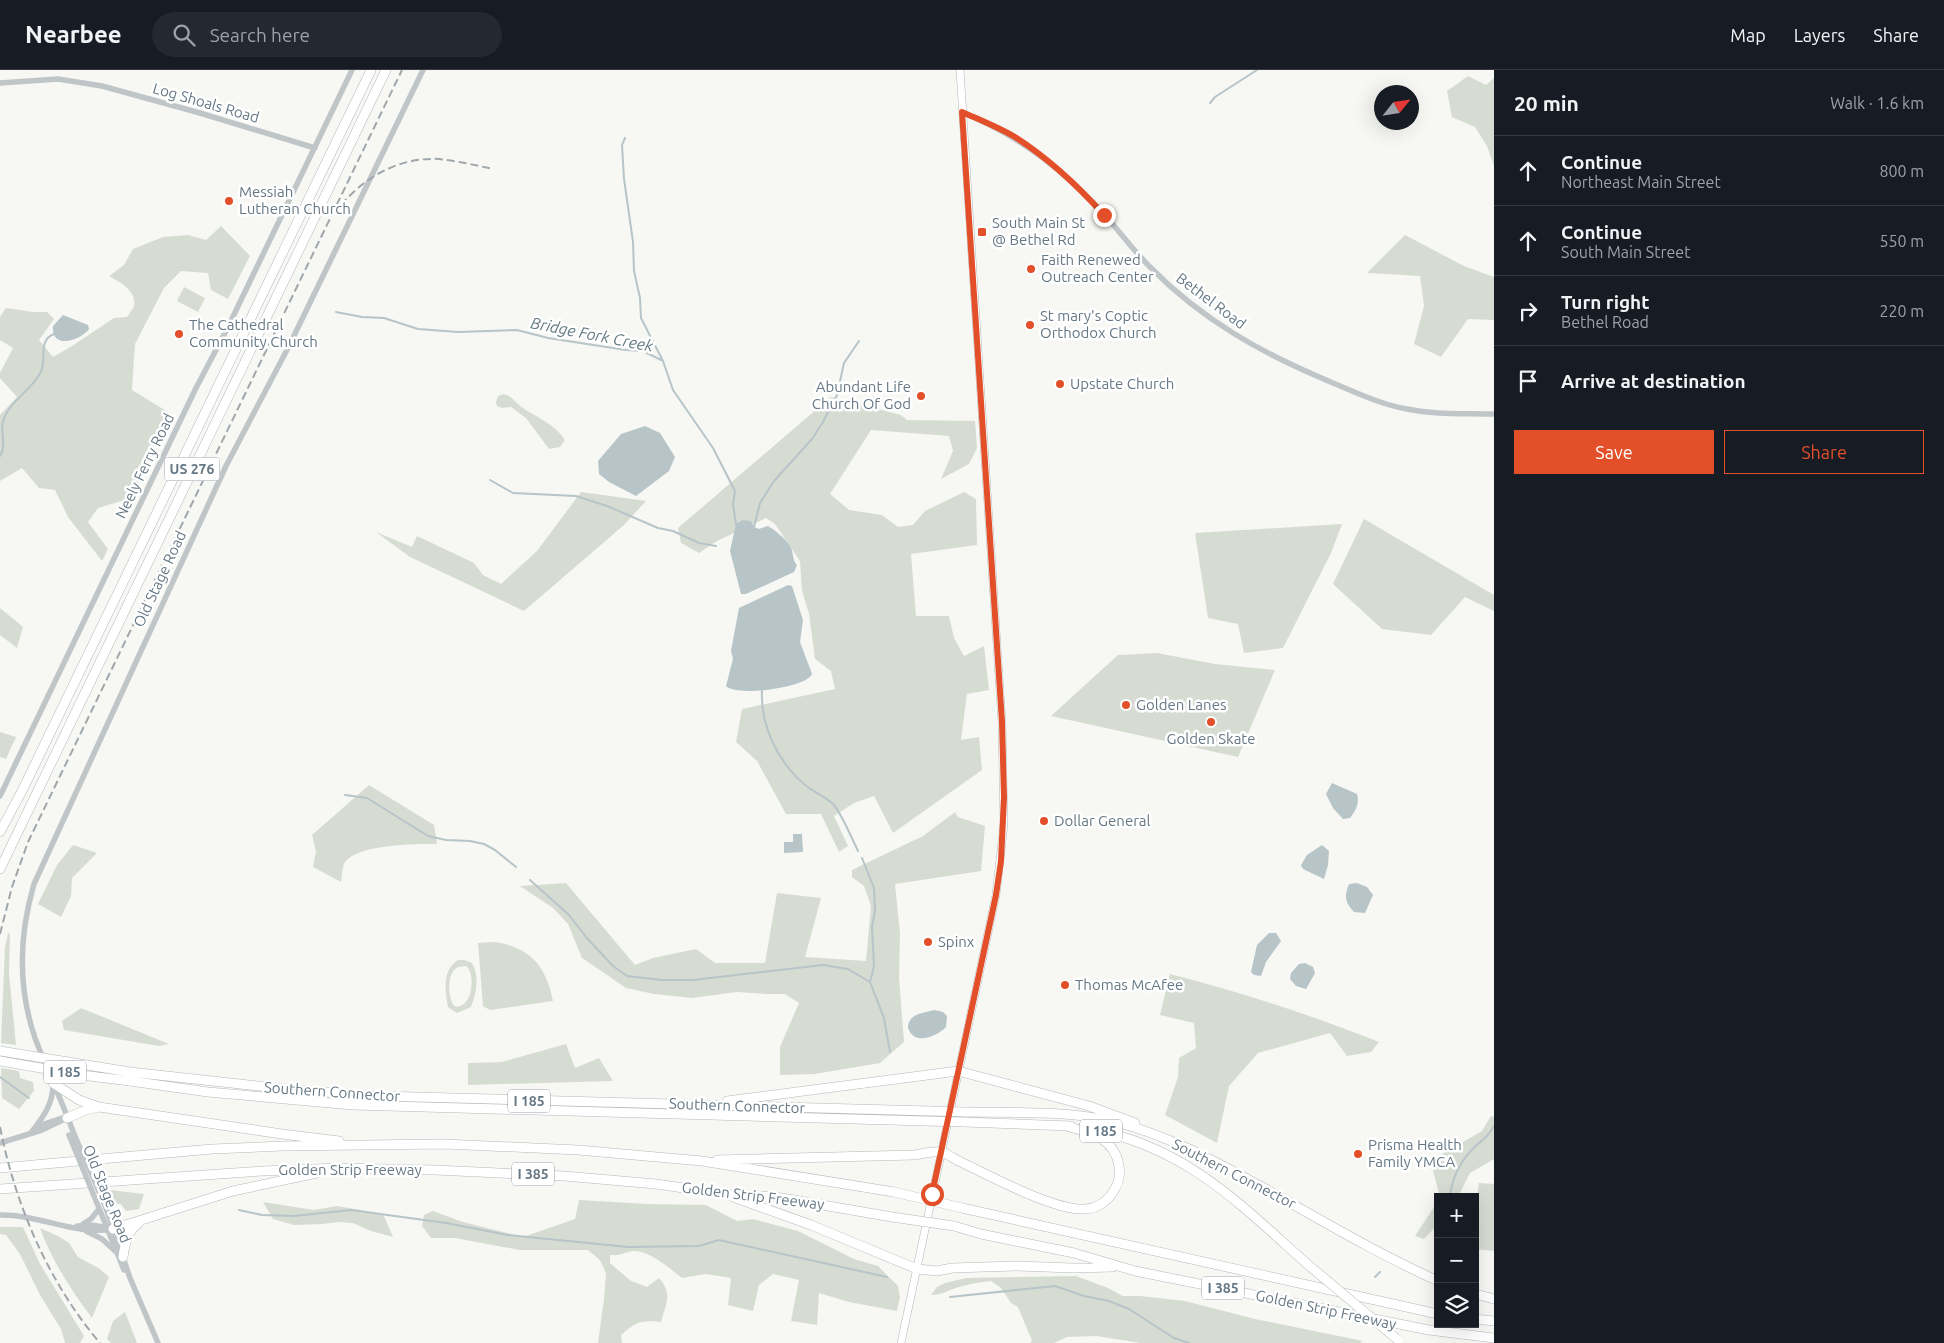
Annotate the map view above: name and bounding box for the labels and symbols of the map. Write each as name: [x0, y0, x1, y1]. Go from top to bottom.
street label: Log Shoals Road: [151, 79, 261, 126]
north arrow: [1374, 85, 1419, 130]
place label: Messiah Lutheran Church: [239, 183, 351, 217]
marker: Messiah Lutheran Church: [223, 195, 235, 207]
route end: [1093, 204, 1116, 227]
place label: South Main St @ Bethel Rd: [992, 214, 1085, 248]
marker: South Main St @ Bethel Rd: [976, 226, 988, 238]
place label: Faith Renewed Outreach Center: [1041, 251, 1154, 285]
marker: Faith Renewed Outreach Center: [1025, 263, 1037, 275]
street label: Bethel Road: [1173, 269, 1249, 332]
place label: St mary's Coptic Orthodox Church: [1040, 307, 1157, 341]
water label: Bridge Fork Creek: [529, 313, 656, 355]
place label: The Cathedral Community Church: [189, 316, 318, 350]
marker: St mary's Coptic Orthodox Church: [1024, 319, 1036, 331]
marker: The Cathedral Community Church: [173, 328, 185, 340]
place label: Upstate Church: [1070, 375, 1174, 392]
place label: Abundant Life Church Of God: [812, 378, 911, 412]
marker: Upstate Church: [1054, 378, 1066, 390]
marker: Abundant Life Church Of God: [915, 390, 927, 402]
street label: Neely Ferry Road: [112, 410, 177, 521]
road number: US 276: [164, 458, 220, 480]
street label: Old Stage Road: [130, 528, 189, 630]
place label: Golden Lanes: [1136, 696, 1226, 713]
marker: Golden Lanes: [1120, 699, 1132, 711]
marker: Golden Skate: [1205, 716, 1217, 728]
place label: Golden Skate: [1167, 730, 1255, 747]
place label: Dollar General: [1054, 812, 1151, 829]
marker: Dollar General: [1038, 815, 1050, 827]
place label: Spinx: [938, 933, 975, 950]
marker: Spinx: [922, 936, 934, 948]
place label: Thomas McAfee: [1075, 976, 1183, 993]
marker: Thomas McAfee: [1059, 979, 1071, 991]
road number: I 185: [44, 1060, 86, 1084]
street label: Southern Connector: [263, 1078, 401, 1105]
road number: I 185: [508, 1089, 550, 1112]
street label: Southern Connector: [669, 1095, 806, 1116]
road number: I 185: [1080, 1120, 1122, 1142]
street label: Southern Connector: [1170, 1135, 1299, 1212]
place label: Prisma Health Family YMCA: [1368, 1136, 1462, 1170]
street label: Old Stage Road: [80, 1142, 135, 1245]
marker: Prisma Health Family YMCA: [1352, 1148, 1364, 1160]
street label: Golden Strip Freeway: [278, 1161, 422, 1178]
road number: I 385: [512, 1162, 554, 1186]
street label: Golden Strip Freeway: [681, 1178, 825, 1213]
route start: [921, 1183, 944, 1206]
road number: I 385: [1202, 1276, 1244, 1300]
street label: Golden Strip Freeway: [1254, 1286, 1398, 1333]

